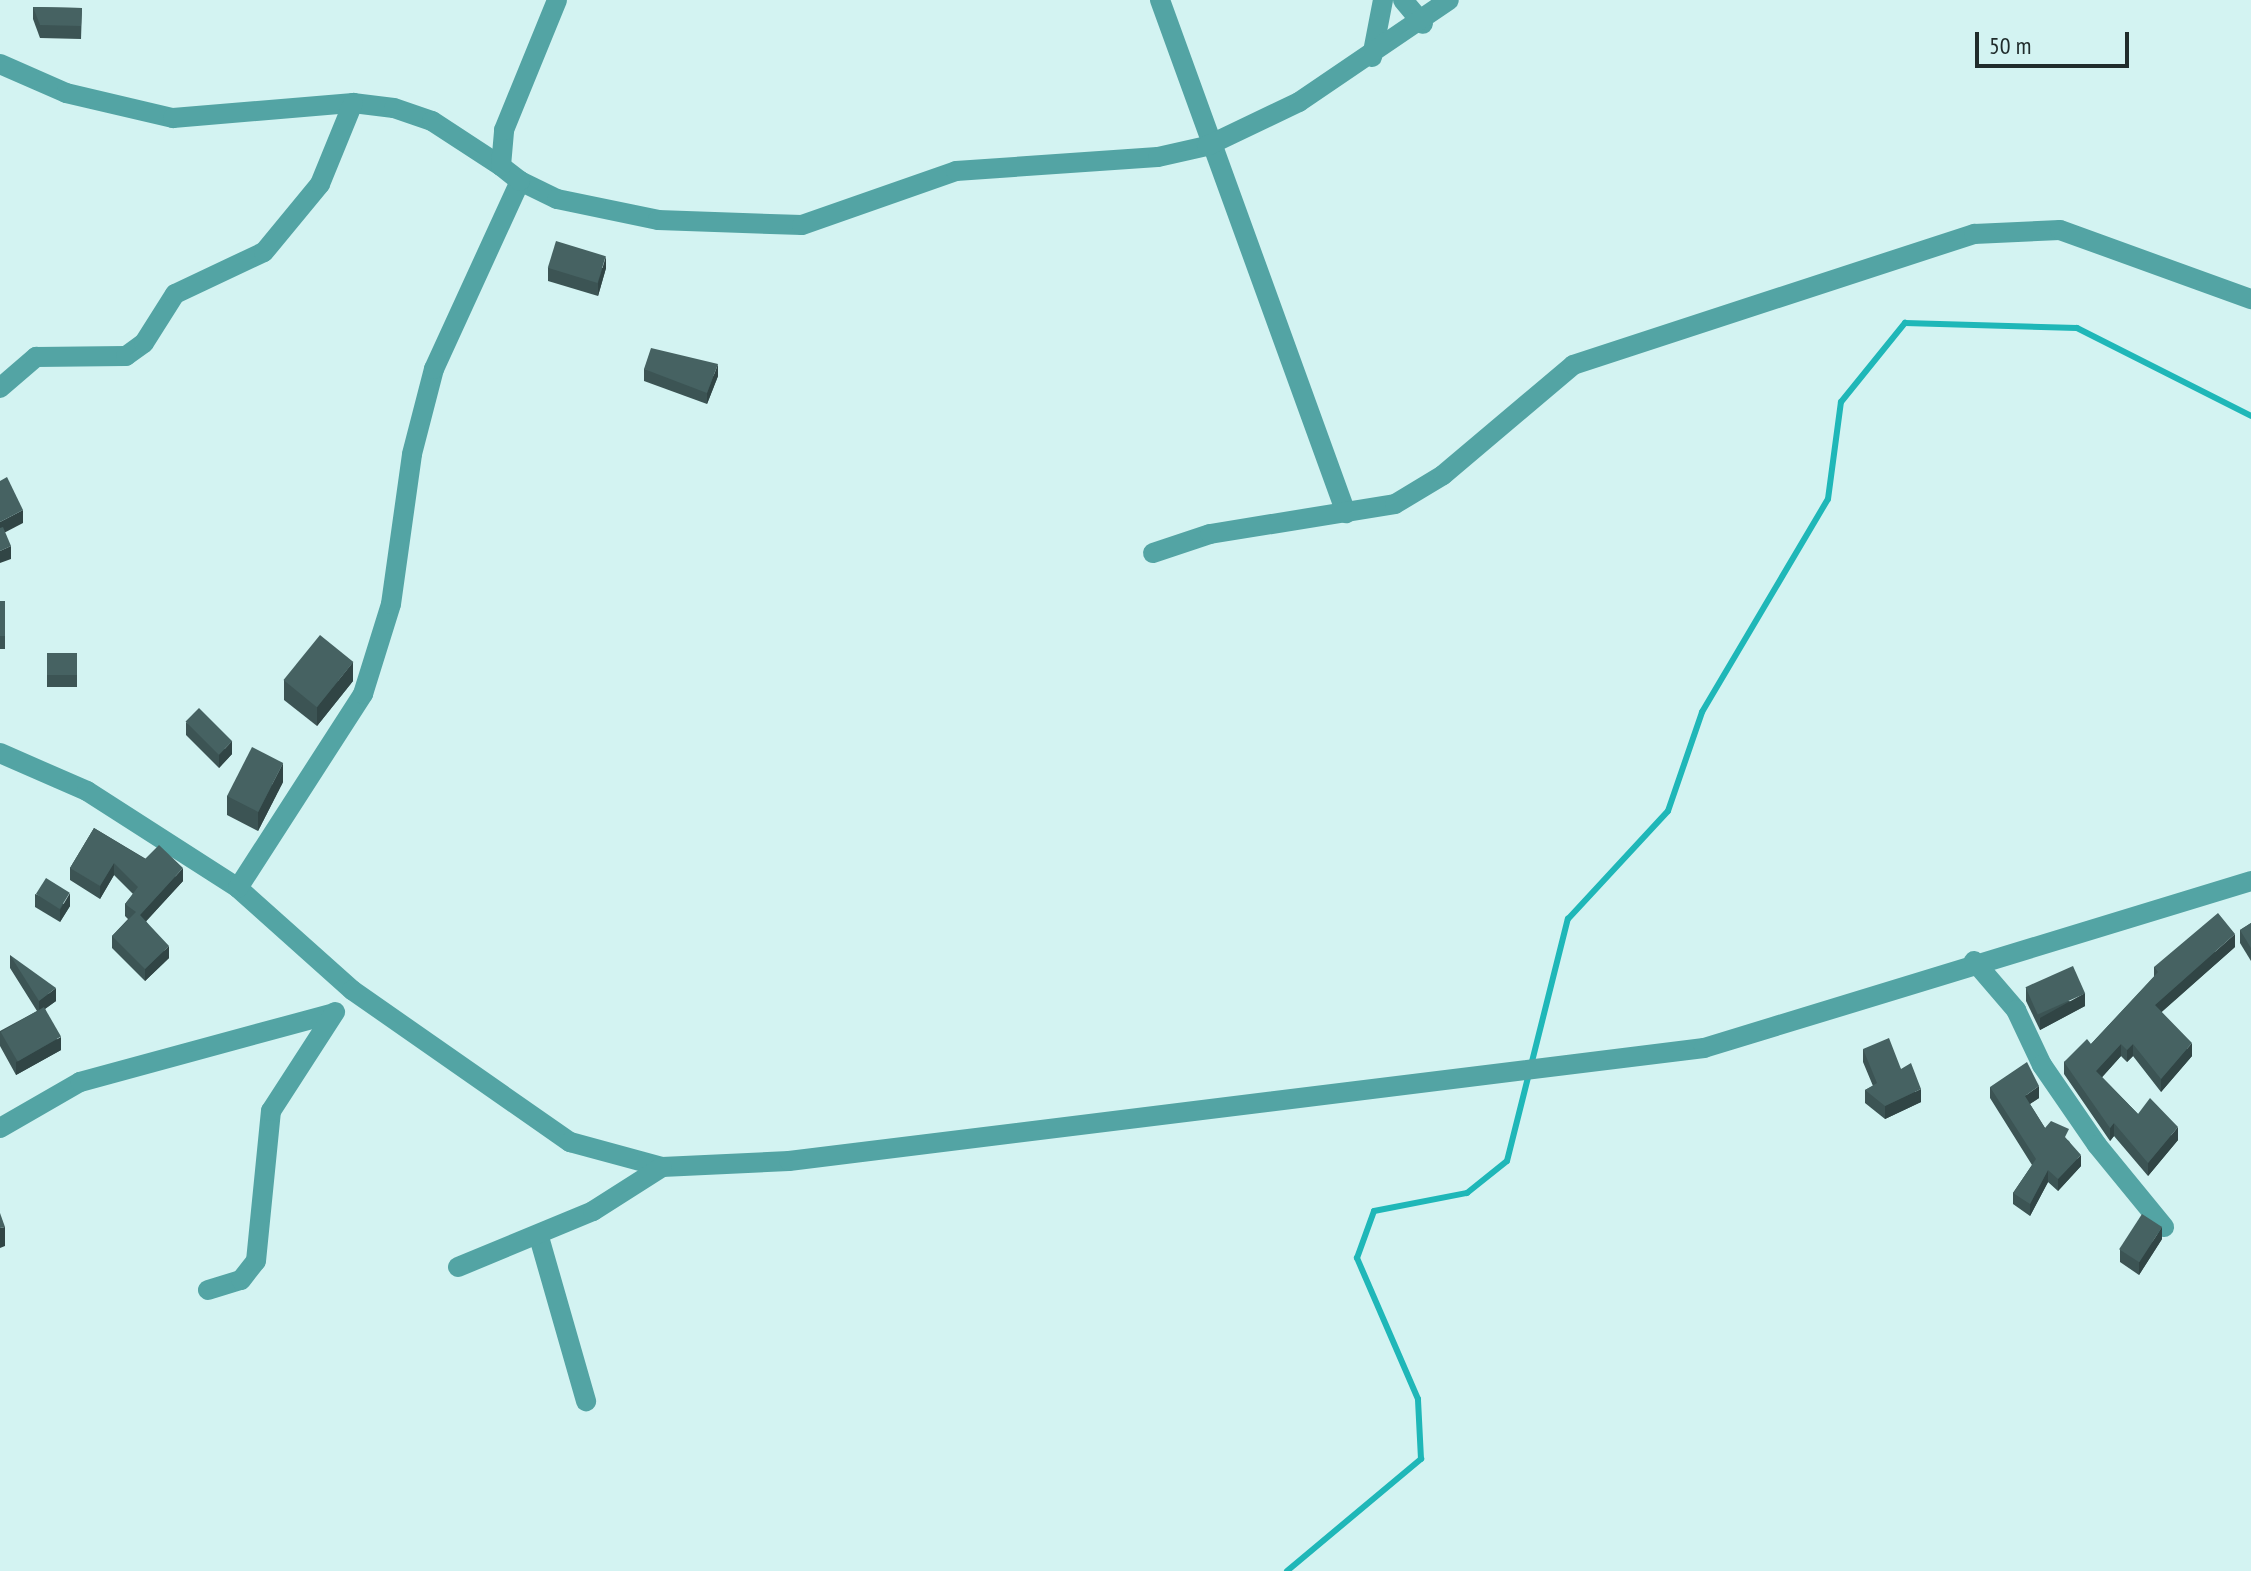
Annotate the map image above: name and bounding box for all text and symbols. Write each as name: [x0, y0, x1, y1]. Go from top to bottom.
scale bar: [1979, 16, 2133, 66]
text: 50 m: [1989, 30, 2031, 61]

